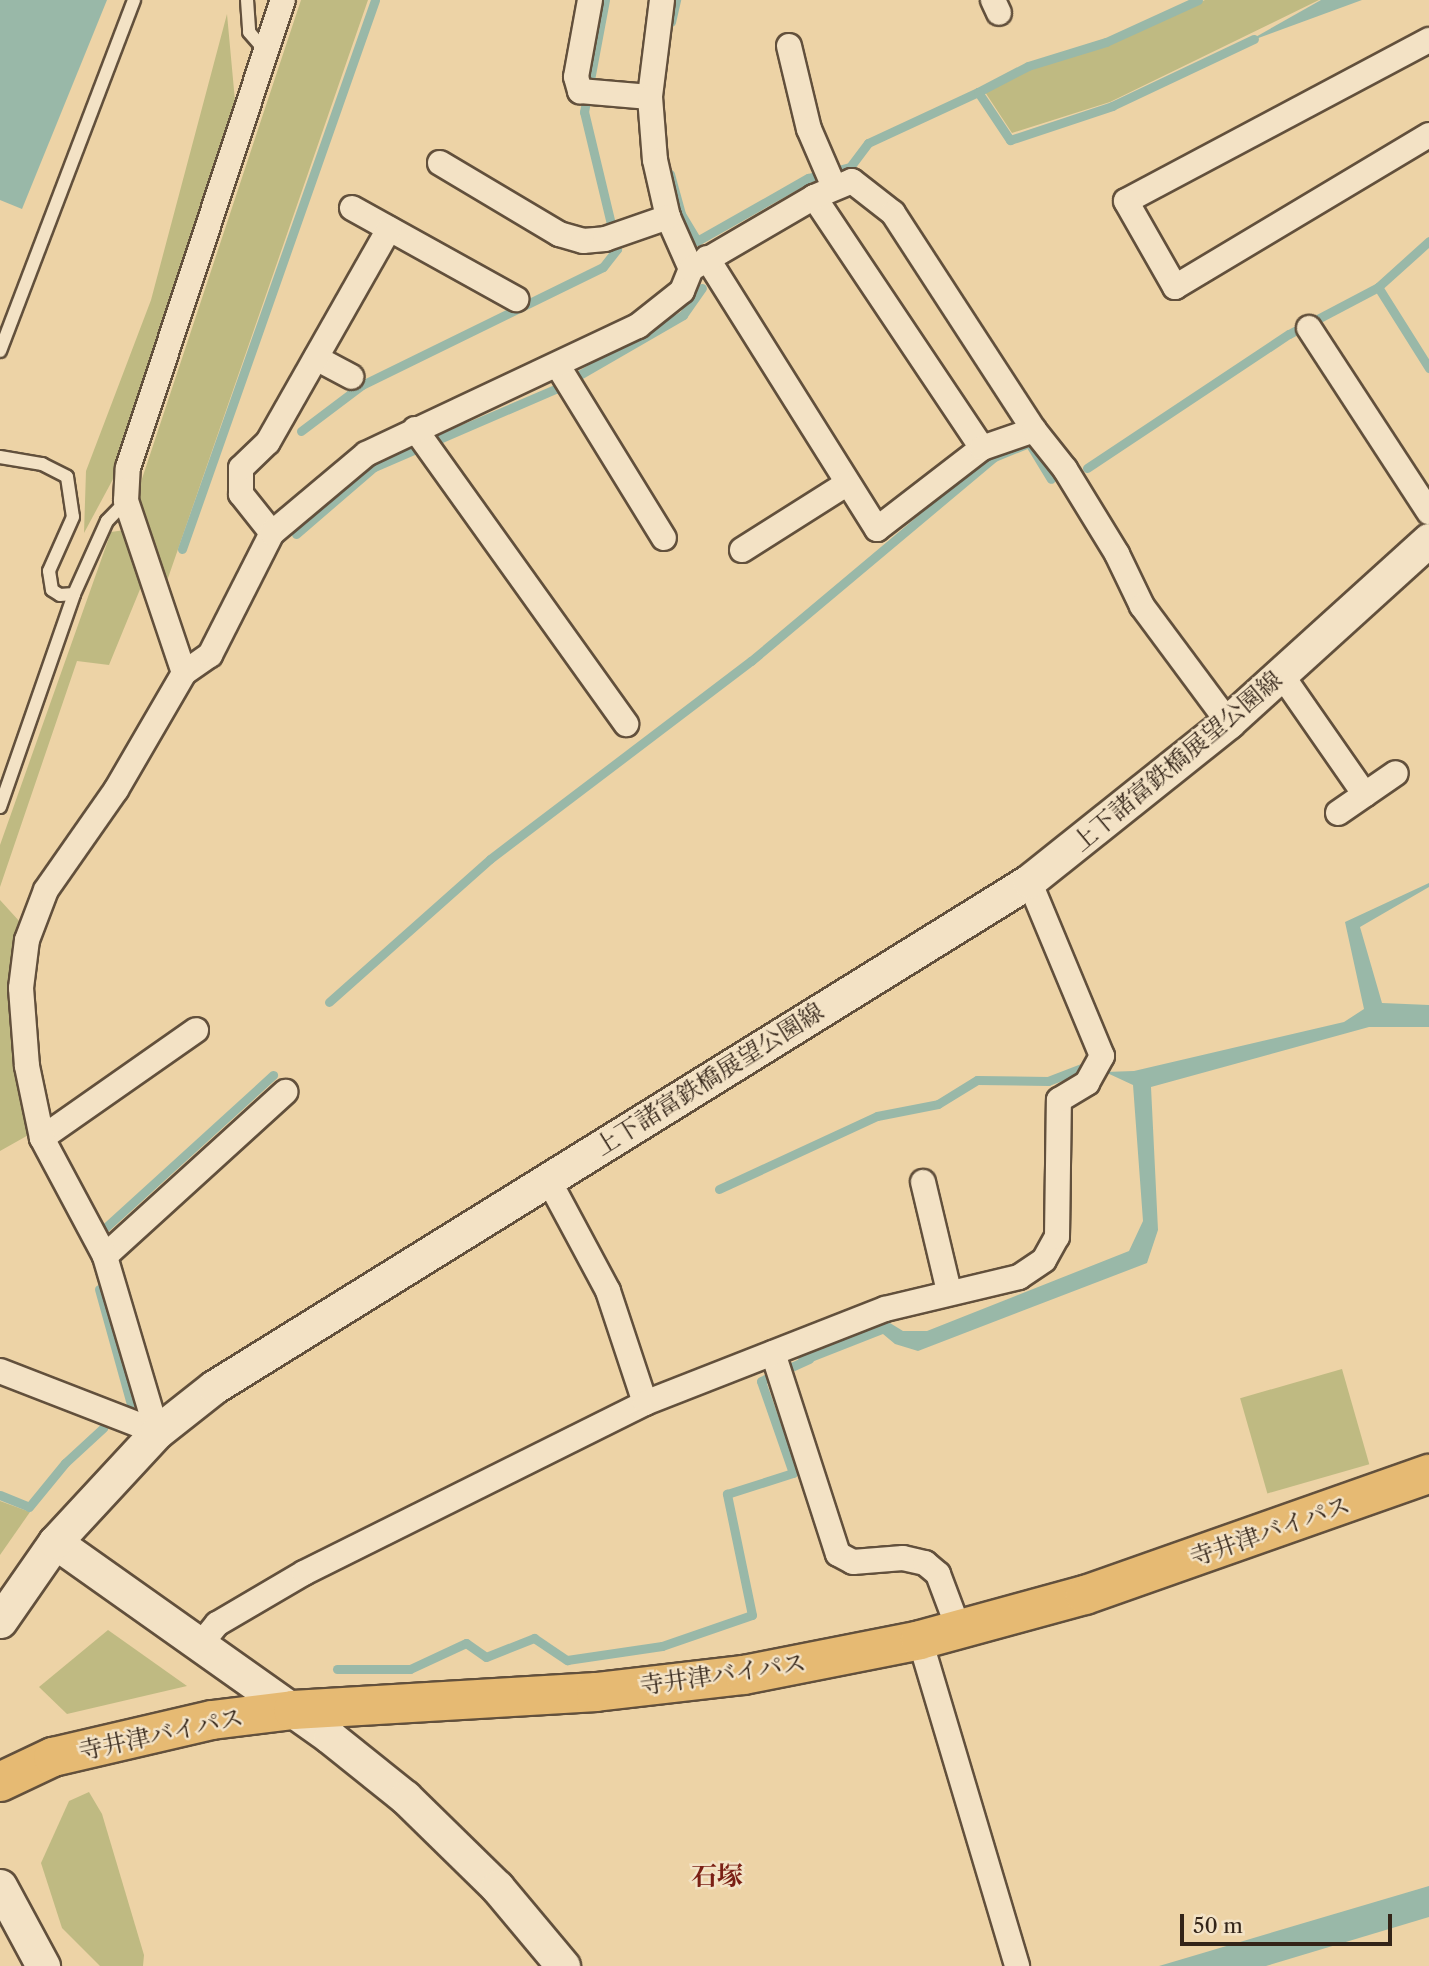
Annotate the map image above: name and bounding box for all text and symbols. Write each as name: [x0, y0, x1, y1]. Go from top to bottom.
street label: 上下諸富鉄橋展望公園線: [1067, 665, 1287, 857]
street label: 上下諸富鉄橋展望公園線: [589, 997, 829, 1161]
street label: 寺井津バイパス: [1186, 1490, 1354, 1572]
street label: 寺井津バイパス: [638, 1648, 808, 1700]
street label: 寺井津バイパス: [76, 1702, 246, 1766]
district label: 石塚: [691, 1861, 743, 1893]
scale bar: [1184, 1899, 1396, 1943]
text: 50 m: [1193, 1913, 1243, 1938]

